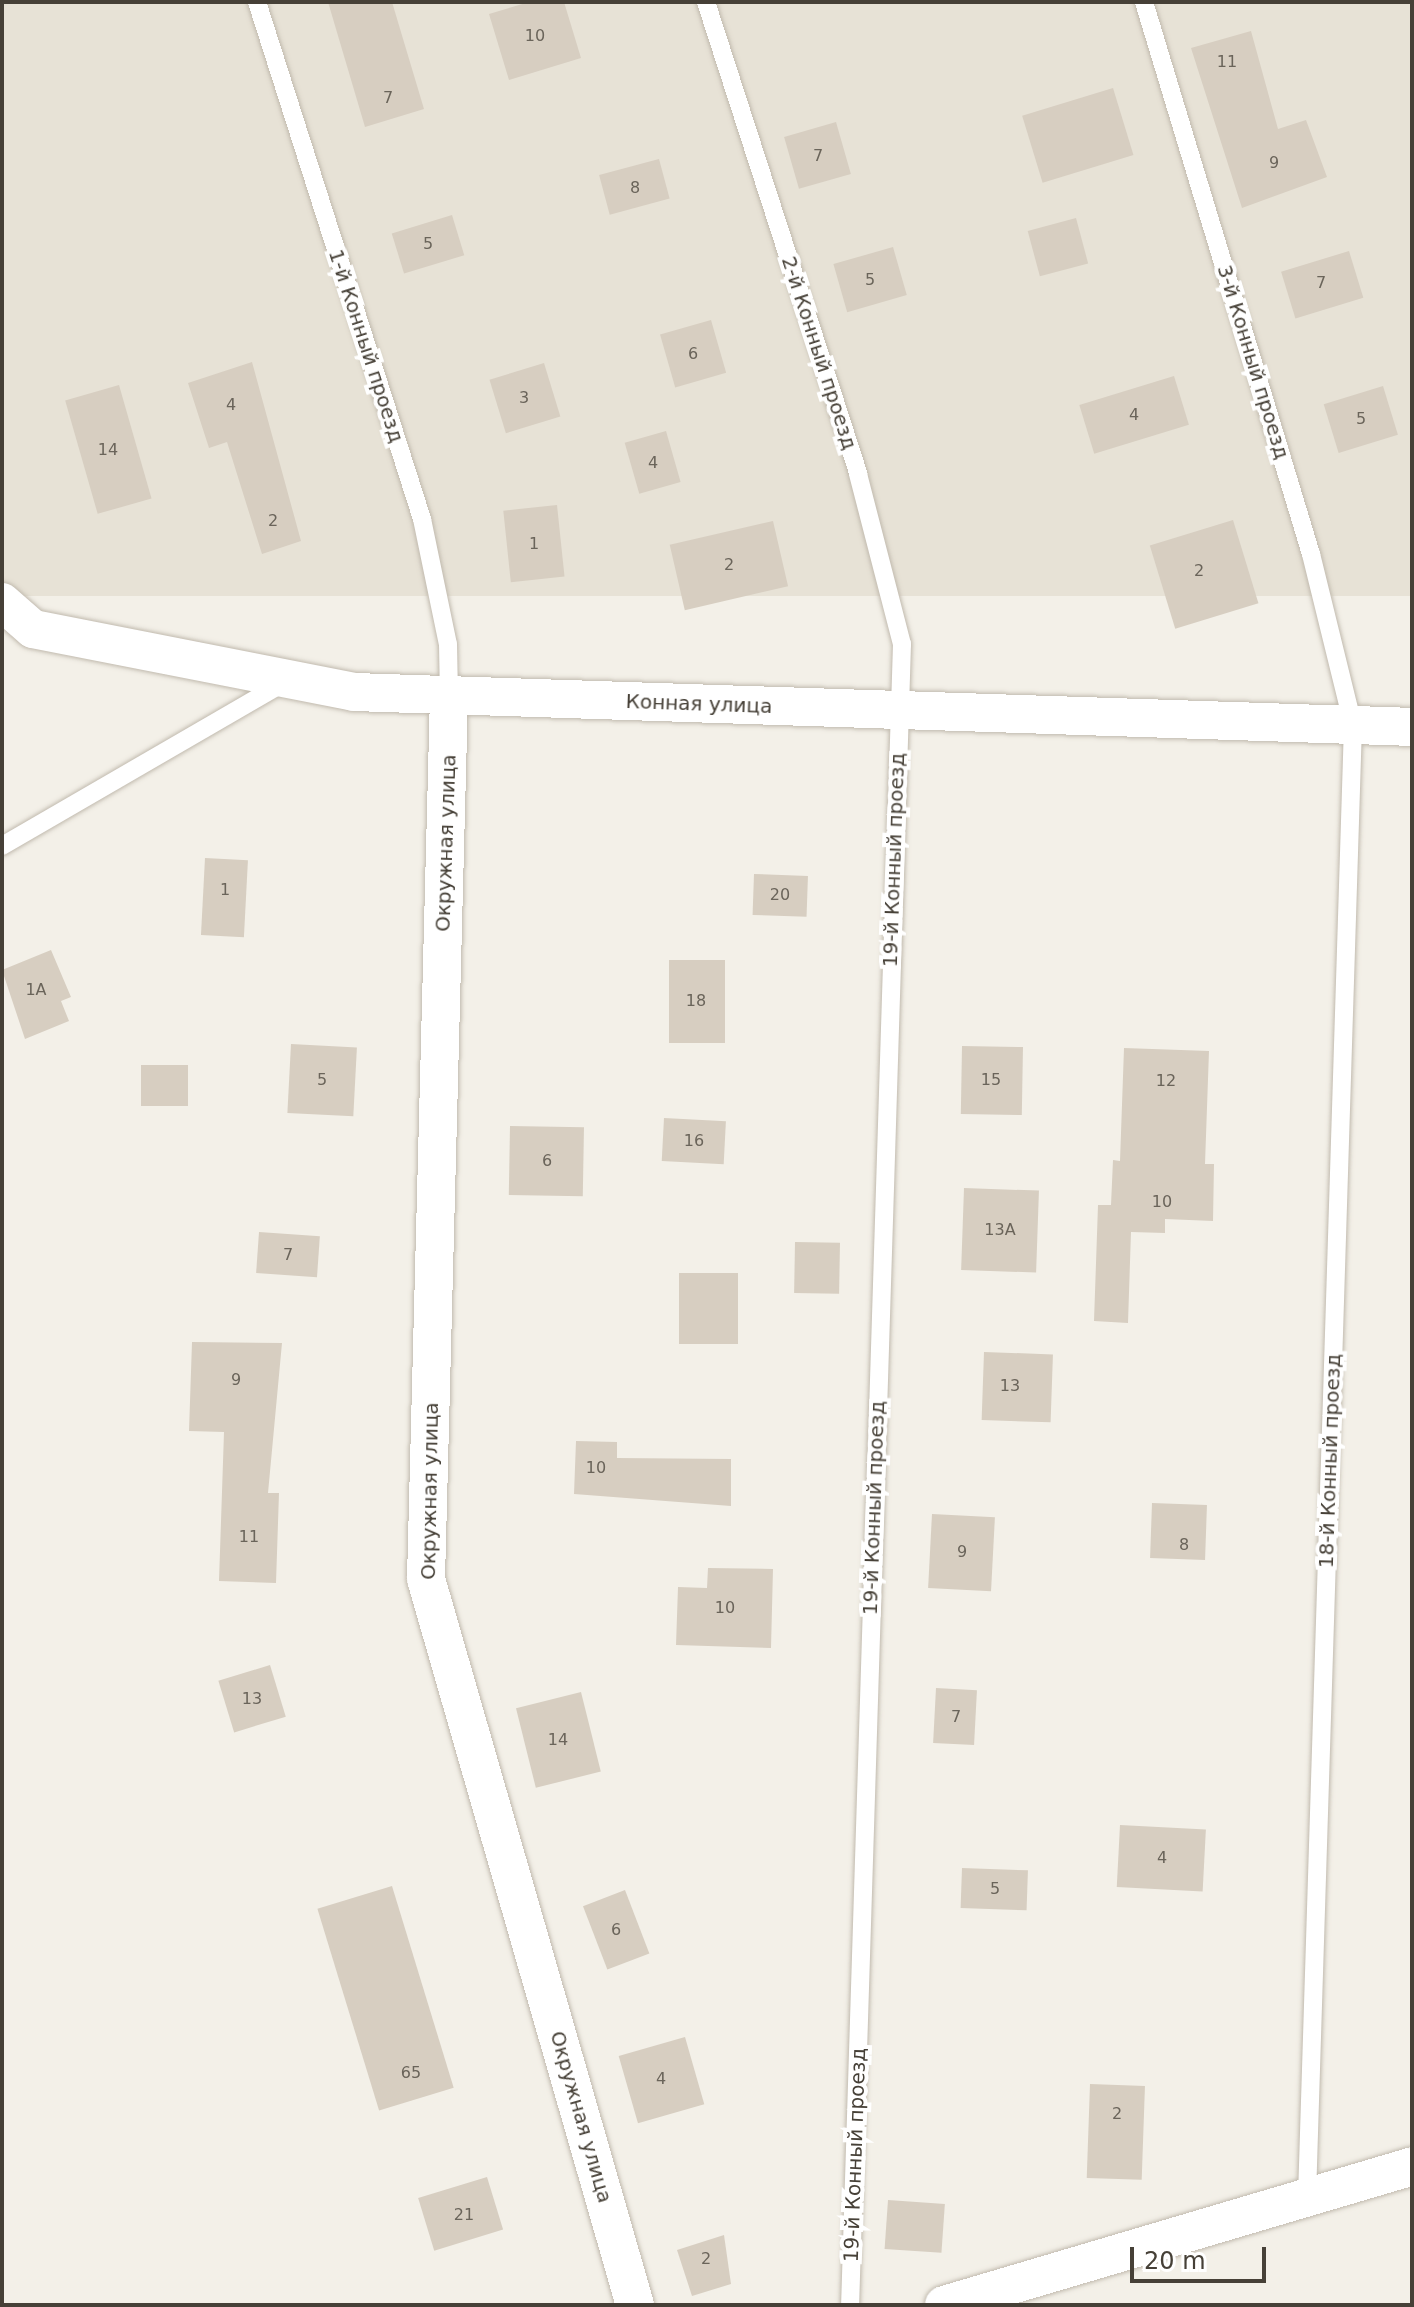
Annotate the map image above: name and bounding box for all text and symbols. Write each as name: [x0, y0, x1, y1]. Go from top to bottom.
house number: 10: [525, 26, 545, 46]
house number: 11: [1217, 52, 1237, 72]
house number: 7: [383, 88, 393, 108]
house number: 7: [813, 146, 823, 166]
house number: 9: [1269, 153, 1279, 173]
house number: 8: [630, 178, 640, 198]
house number: 5: [423, 234, 433, 254]
street label: 1-й Конный проезд: [323, 246, 409, 446]
street label: 2-й Конный проезд: [776, 253, 862, 453]
street label: 3-й Конный проезд: [1212, 262, 1294, 462]
house number: 5: [865, 270, 875, 290]
house number: 7: [1316, 273, 1326, 293]
house number: 6: [688, 344, 698, 364]
house number: 3: [519, 388, 529, 408]
house number: 4: [226, 395, 236, 415]
house number: 4: [1129, 405, 1139, 425]
house number: 5: [1356, 409, 1366, 429]
house number: 14: [98, 440, 118, 460]
house number: 4: [648, 453, 658, 473]
house number: 2: [268, 511, 278, 531]
house number: 1: [529, 534, 539, 554]
house number: 2: [724, 555, 734, 575]
house number: 2: [1194, 561, 1204, 581]
street label: Конная улица: [625, 689, 773, 719]
street label: 19-й Конный проезд: [878, 752, 910, 968]
street label: Окружная улица: [431, 754, 461, 932]
house number: 1: [220, 880, 230, 900]
house number: 20: [770, 885, 790, 905]
house number: 1А: [25, 980, 47, 1000]
house number: 18: [686, 991, 706, 1011]
house number: 5: [317, 1070, 327, 1090]
house number: 15: [981, 1070, 1001, 1090]
house number: 12: [1156, 1071, 1176, 1091]
house number: 16: [684, 1131, 704, 1151]
house number: 6: [542, 1151, 552, 1171]
house number: 10: [1152, 1192, 1172, 1212]
house number: 13А: [984, 1220, 1016, 1240]
house number: 7: [283, 1245, 293, 1265]
street label: 18-й Конный проезд: [1314, 1353, 1346, 1569]
house number: 9: [231, 1370, 241, 1390]
house number: 13: [1000, 1376, 1020, 1396]
street label: 19-й Конный проезд: [858, 1400, 890, 1616]
street label: Окружная улица: [416, 1402, 444, 1580]
house number: 10: [586, 1458, 606, 1478]
house number: 11: [239, 1527, 259, 1547]
house number: 8: [1179, 1535, 1189, 1555]
house number: 9: [957, 1542, 967, 1562]
house number: 10: [715, 1598, 735, 1618]
house number: 13: [242, 1689, 262, 1709]
house number: 7: [951, 1707, 961, 1727]
house number: 14: [548, 1730, 568, 1750]
house number: 4: [1157, 1848, 1167, 1868]
house number: 5: [990, 1879, 1000, 1899]
house number: 6: [611, 1920, 621, 1940]
street label: Окружная улица: [545, 2028, 617, 2206]
street label: 19-й Конный проезд: [839, 2047, 871, 2263]
house number: 65: [401, 2063, 421, 2083]
house number: 4: [656, 2069, 666, 2089]
house number: 2: [1112, 2104, 1122, 2124]
house number: 21: [454, 2205, 474, 2225]
scale bar: [1134, 2231, 1270, 2281]
text: 20 m: [1144, 2247, 1206, 2275]
house number: 2: [701, 2249, 711, 2269]

